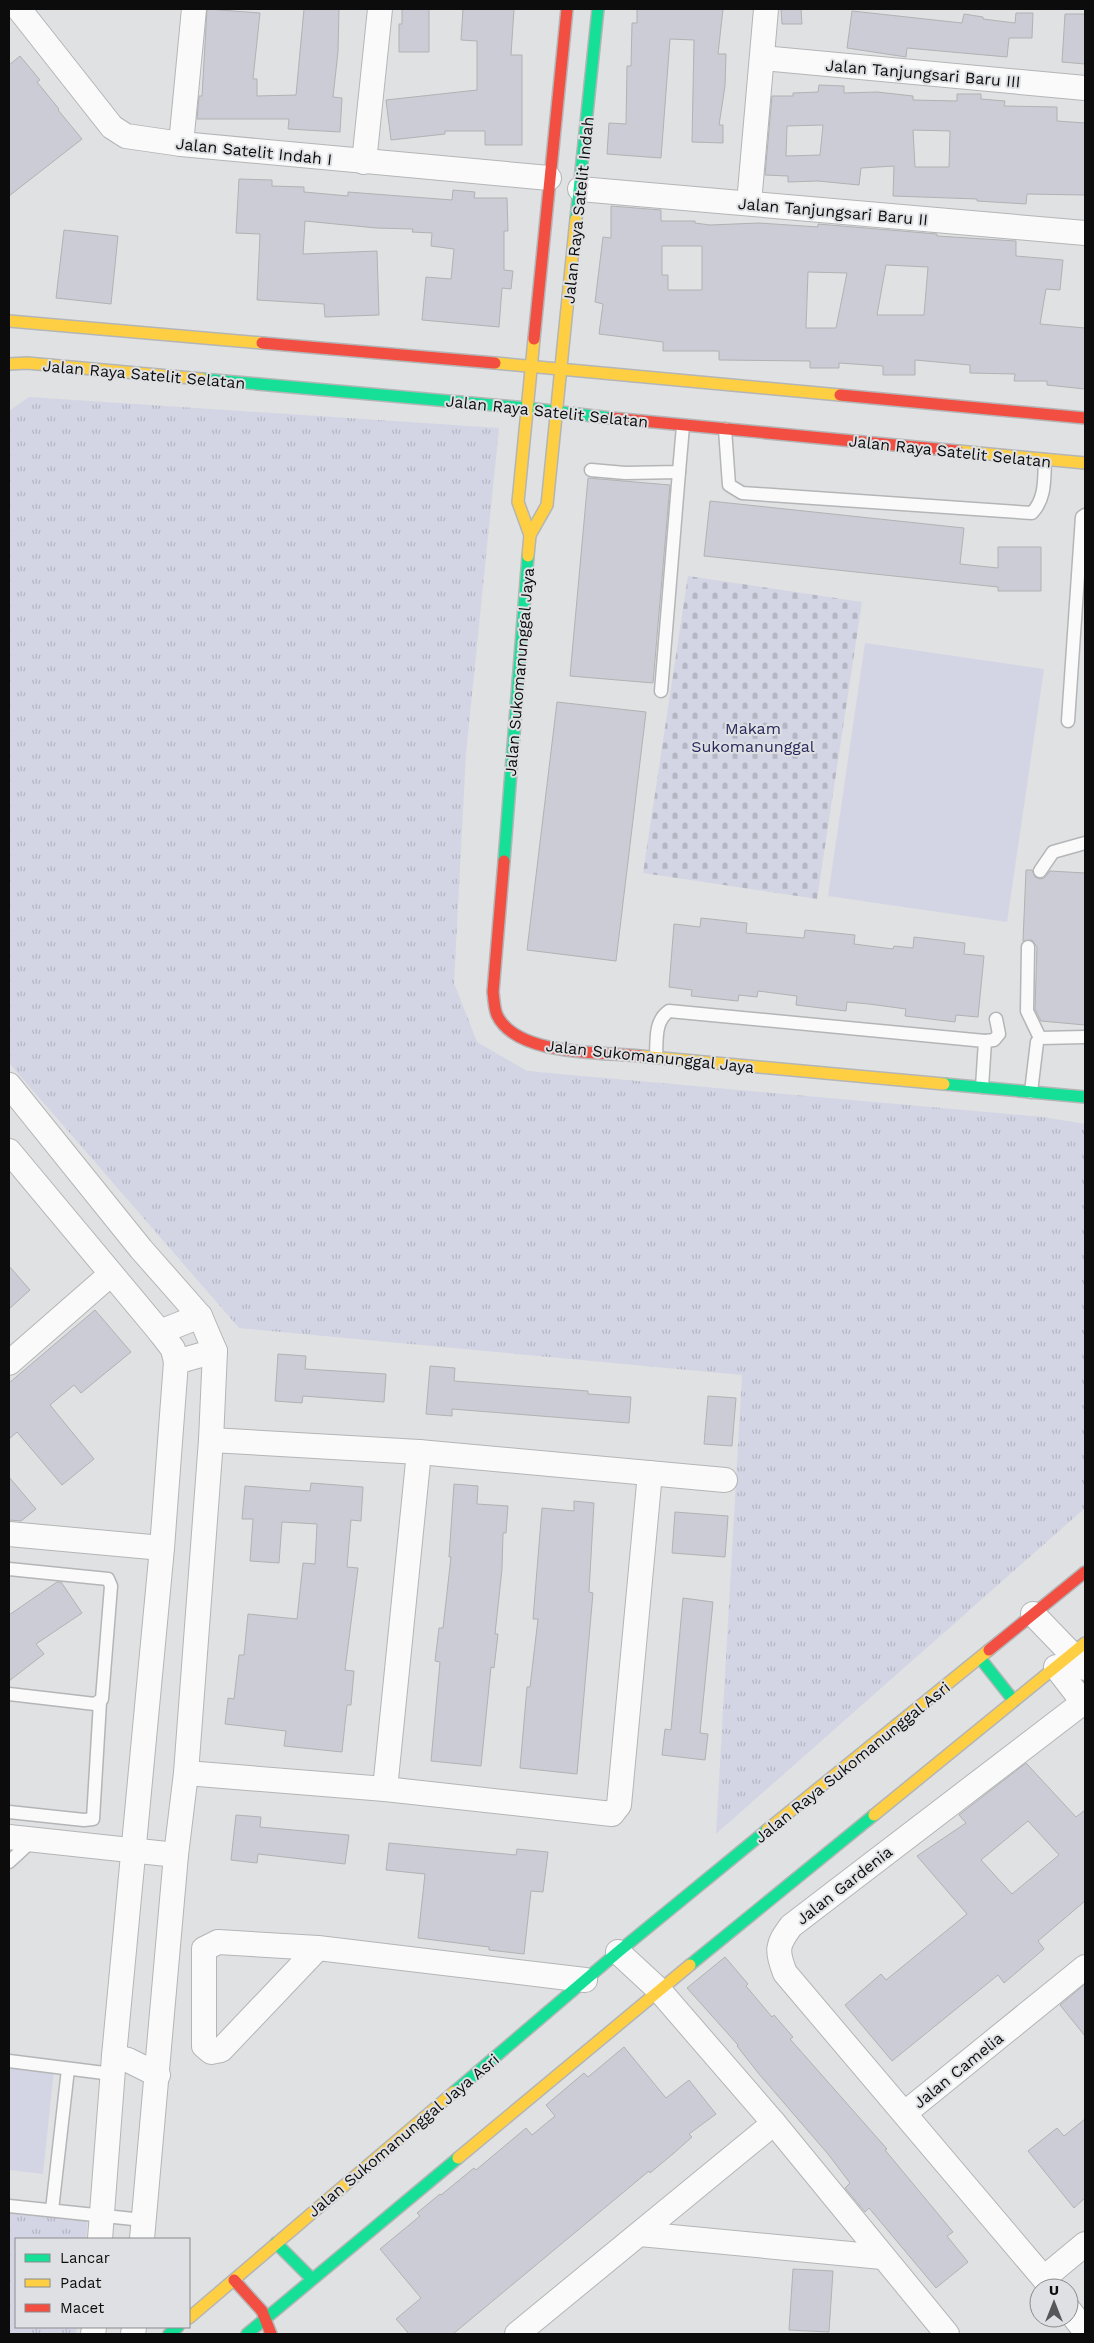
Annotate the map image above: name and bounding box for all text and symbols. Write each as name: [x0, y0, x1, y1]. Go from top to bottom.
street label: Jalan Tanjungsari Baru III: [825, 56, 1021, 91]
street label: Jalan Raya Satelit Indah: [559, 115, 598, 305]
street label: Jalan Satelit Indah I: [175, 134, 333, 169]
street label: Jalan Tanjungsari Baru II: [737, 194, 929, 229]
street label: Jalan Raya Satelit Selatan: [42, 356, 246, 393]
street label: Jalan Raya Satelit Selatan: [445, 391, 649, 432]
street label: Jalan Raya Satelit Selatan: [848, 431, 1052, 472]
street label: Jalan Sukomanunggal Jaya: [501, 567, 538, 777]
park label: Makam Sukomanunggal: [691, 719, 815, 756]
street label: Jalan Sukomanunggal Jaya: [545, 1036, 755, 1077]
street label: Jalan Raya Sukomanunggal Asri: [751, 1678, 954, 1847]
street label: Jalan Gardenia: [793, 1842, 896, 1929]
street label: Jalan Camelia: [910, 2028, 1007, 2112]
street label: Jalan Sukomanunggal Jaya Asri: [304, 2050, 503, 2221]
legend: [15, 2238, 190, 2328]
text: Lancar: [60, 2249, 110, 2267]
text: Padat: [60, 2274, 102, 2292]
north arrow: [1029, 2278, 1079, 2328]
text: U: [1049, 2282, 1059, 2298]
text: Macet: [60, 2299, 105, 2317]

